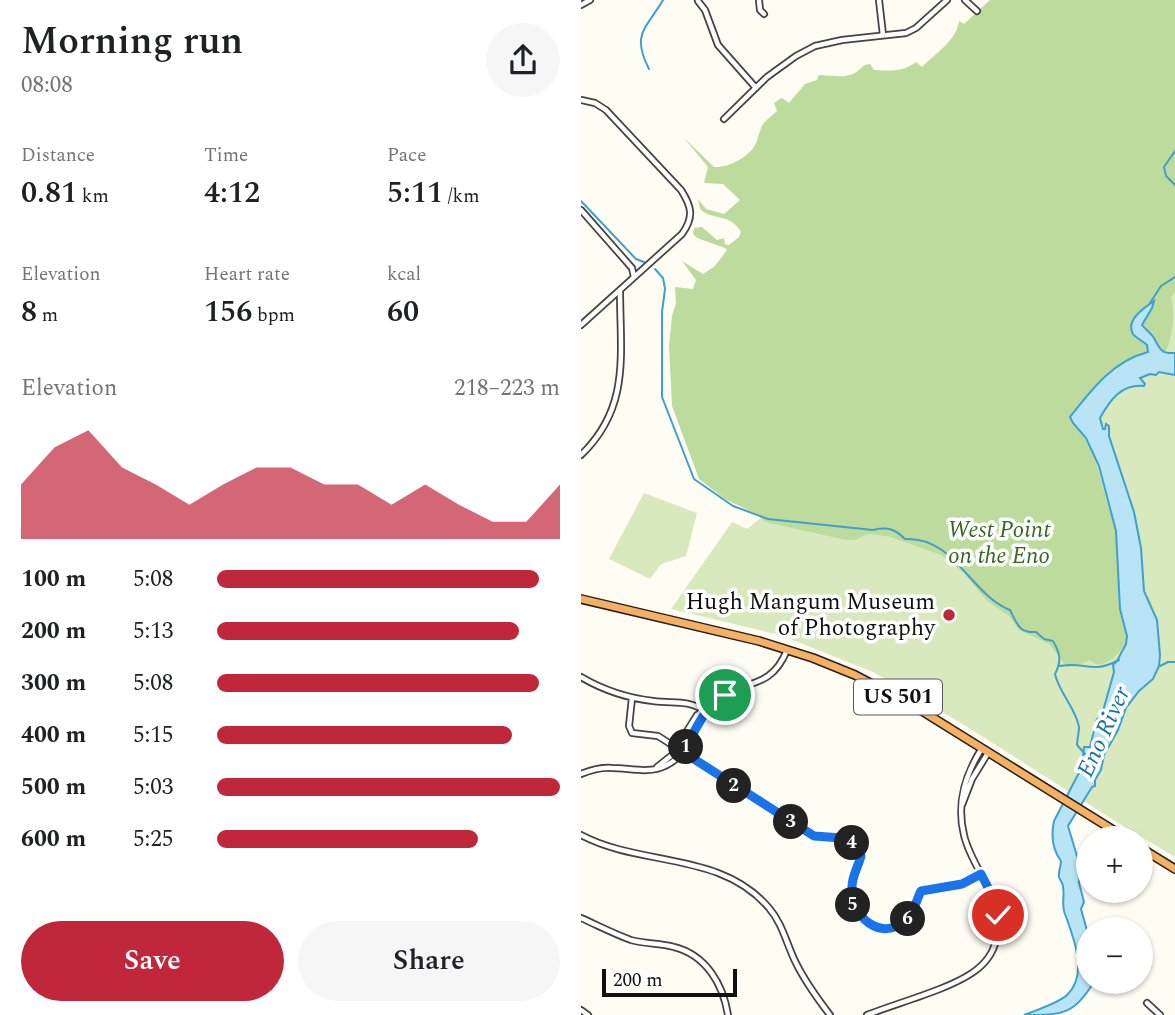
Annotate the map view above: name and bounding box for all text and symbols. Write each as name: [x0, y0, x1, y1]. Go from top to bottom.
text: Morning run: [21, 13, 243, 71]
button: share: [486, 23, 560, 97]
text: 08:08: [21, 68, 73, 103]
text: Distance: [21, 141, 95, 170]
text: Time: [204, 141, 248, 170]
text: Pace: [387, 141, 426, 170]
text: 0.81: [21, 170, 77, 216]
text: 4:12: [204, 170, 260, 216]
text: 5:11: [387, 170, 443, 216]
text: km: [77, 182, 109, 211]
text: /km: [443, 182, 480, 211]
text: Elevation: [21, 260, 101, 289]
text: Heart rate: [204, 260, 290, 289]
text: kcal: [387, 260, 421, 289]
text: 8: [21, 289, 37, 335]
text: 156: [204, 289, 252, 335]
text: 60: [387, 289, 419, 335]
text: m: [37, 301, 58, 330]
text: bpm: [252, 301, 295, 330]
text: Elevation: [21, 371, 117, 406]
text: 218–223 m: [454, 371, 560, 406]
park label: West Point on the Eno: [948, 513, 1051, 574]
text: 100 m: [21, 562, 86, 597]
text: 5:08: [133, 562, 173, 597]
place label: Hugh Mangum Museum of Photography: [686, 585, 936, 646]
marker: Hugh Mangum Museum of Photography: [941, 607, 957, 623]
text: 200 m: [21, 614, 86, 649]
text: 5:13: [133, 614, 173, 649]
pin: [695, 665, 755, 725]
text: 300 m: [21, 666, 86, 701]
text: 5:08: [133, 666, 173, 701]
icon: arrive: [706, 676, 744, 714]
road number: US 501: [854, 680, 942, 714]
water label: Eno River: [1068, 680, 1140, 783]
text: 400 m: [21, 718, 86, 753]
text: 5:15: [133, 718, 173, 753]
pin: 1: [669, 730, 703, 764]
text: 1: [680, 732, 691, 761]
pin: 2: [717, 768, 751, 804]
text: 500 m: [21, 770, 86, 805]
text: 5:03: [133, 770, 173, 805]
text: 2: [728, 771, 739, 800]
pin: 3: [773, 804, 809, 840]
text: 3: [785, 807, 796, 836]
text: 600 m: [21, 822, 86, 857]
text: 5:25: [133, 822, 173, 857]
pin: 4: [835, 826, 869, 860]
map controls: [1076, 826, 1153, 994]
button: +: [1076, 826, 1153, 903]
text: 4: [846, 828, 857, 857]
pin: [968, 885, 1028, 945]
pin: 5: [835, 888, 871, 922]
text: 5: [847, 890, 858, 919]
icon: check: [979, 896, 1017, 934]
pin: 6: [891, 902, 925, 936]
text: 6: [902, 904, 913, 933]
button: −: [1076, 917, 1153, 994]
button: Save: [21, 921, 284, 1001]
button: Share: [298, 921, 560, 1001]
scale bar: [602, 966, 737, 998]
text: 200 m: [613, 966, 663, 995]

